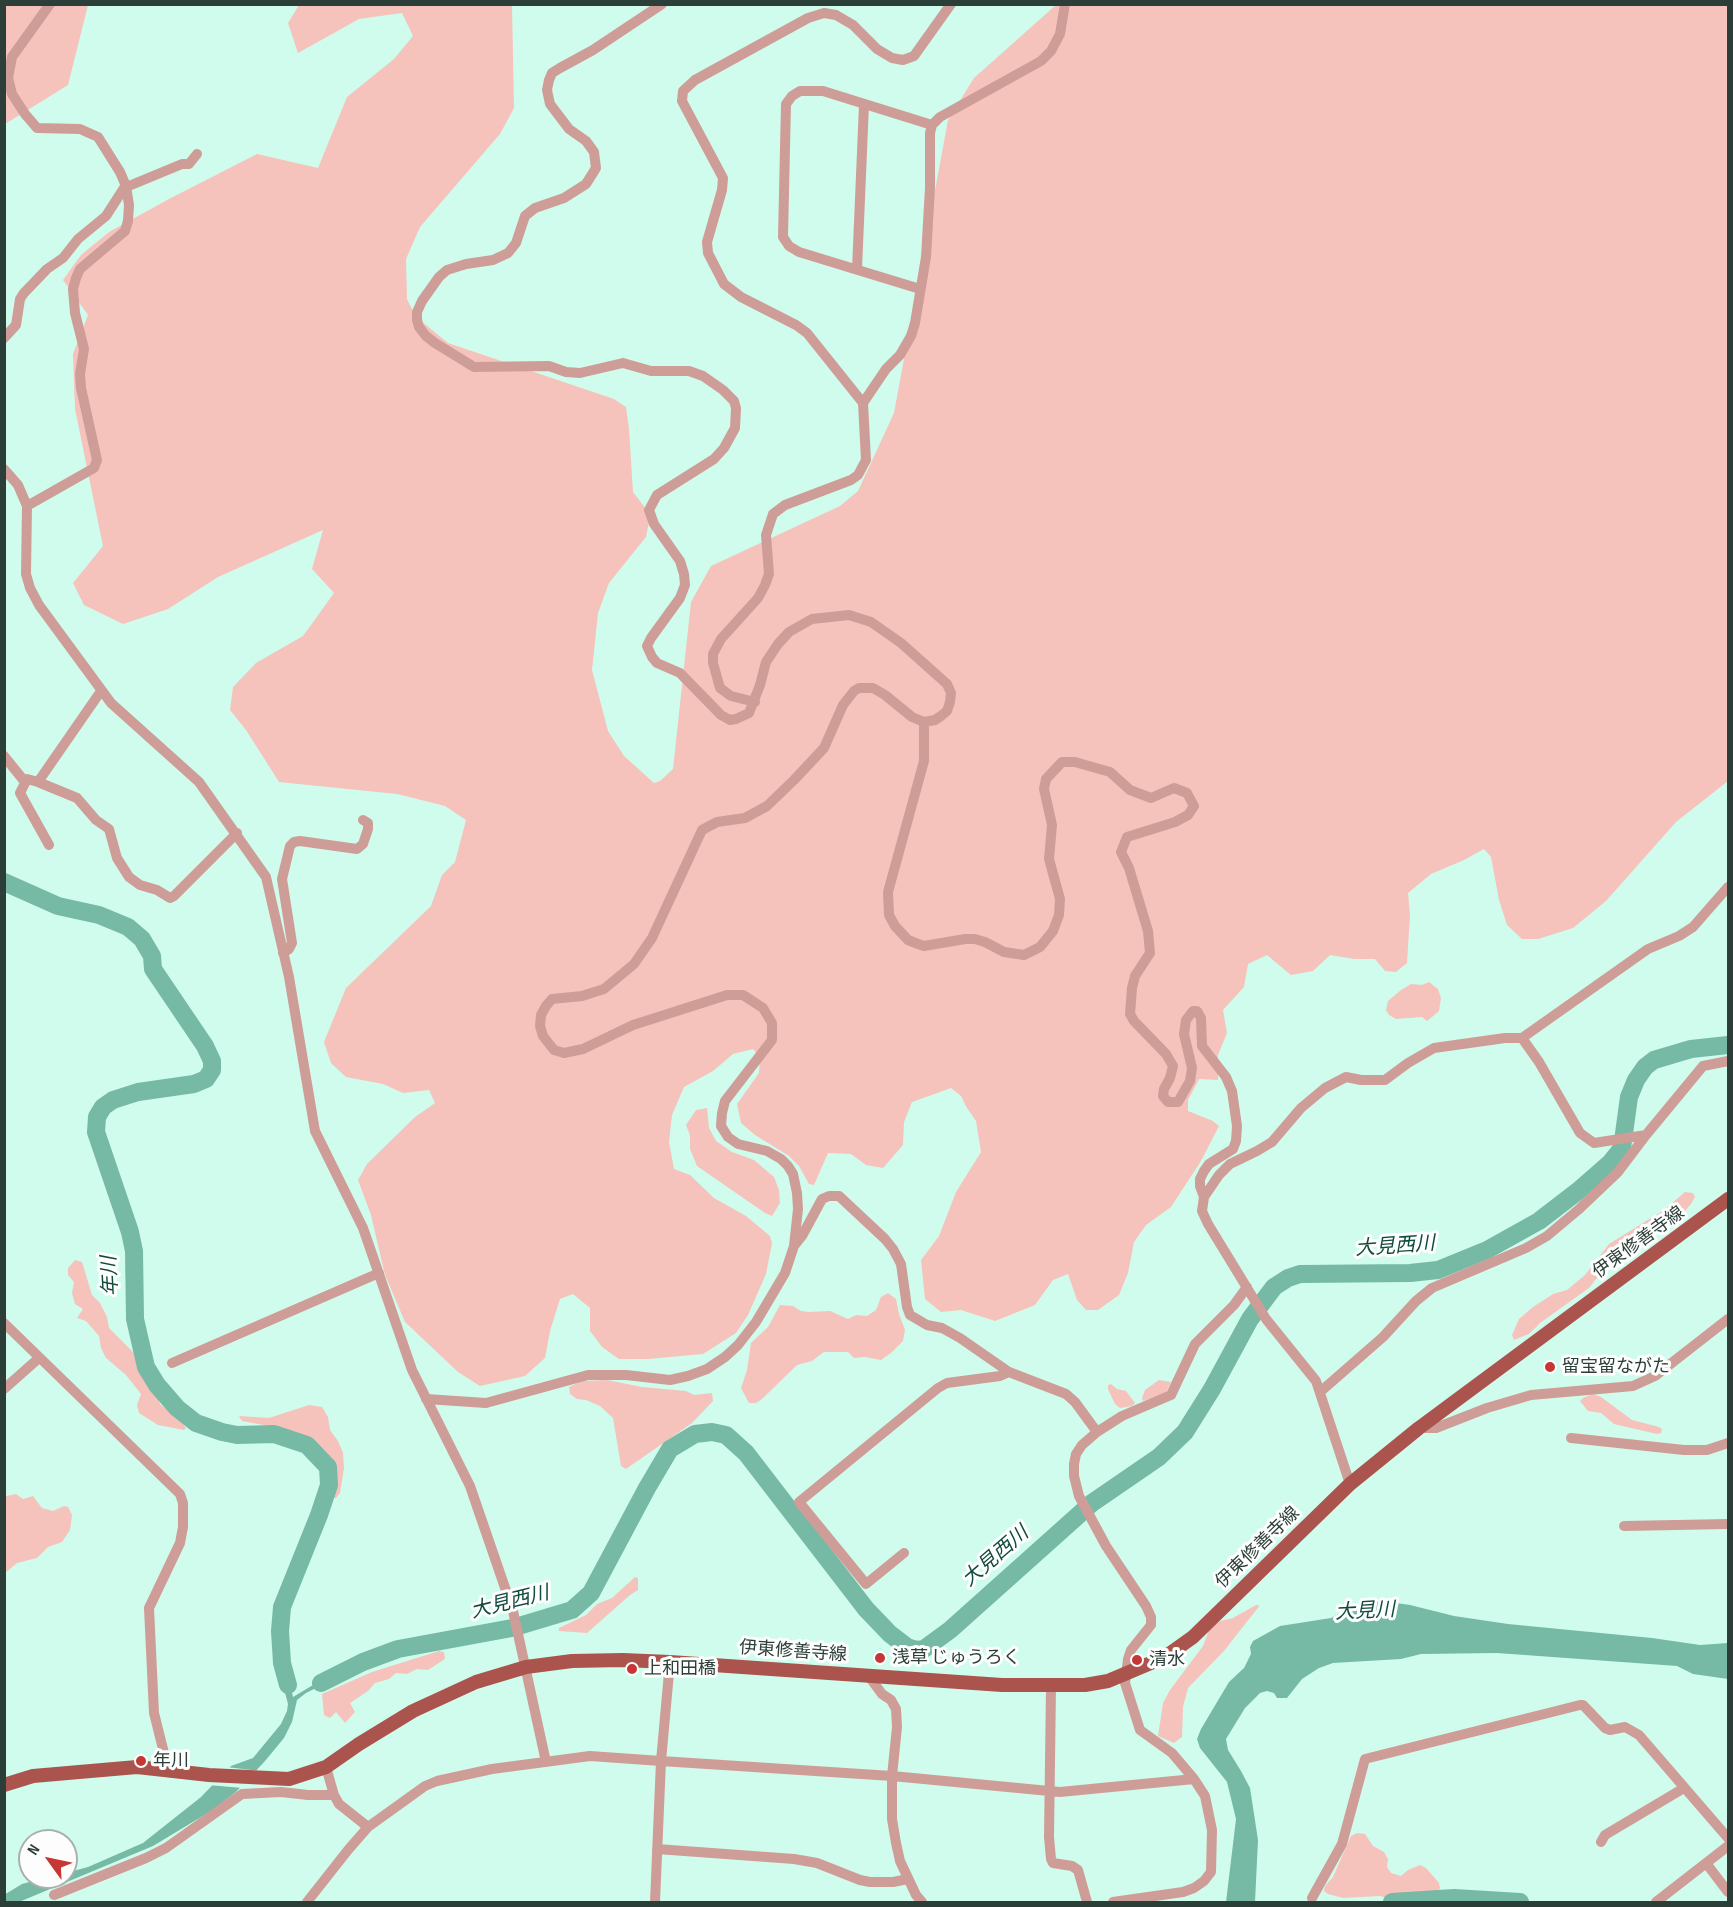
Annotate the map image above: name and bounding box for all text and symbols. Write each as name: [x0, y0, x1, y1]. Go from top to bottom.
street label: 伊東修善寺線: [1589, 1203, 1689, 1283]
water label: 大見西川: [1354, 1232, 1436, 1262]
water label: 年川: [98, 1255, 124, 1297]
place label: 留宝留ながた: [1562, 1356, 1670, 1378]
marker: 留宝留ながた: [1543, 1360, 1557, 1374]
street label: 伊東修善寺線: [1212, 1503, 1304, 1593]
water label: 大見西川: [958, 1522, 1034, 1592]
water label: 大見西川: [468, 1582, 552, 1624]
water label: 大見川: [1334, 1598, 1396, 1626]
street label: 伊東修善寺線: [738, 1637, 848, 1667]
place label: 浅草 じゅうろく: [892, 1647, 1021, 1669]
place label: 清水: [1149, 1649, 1185, 1671]
marker: 浅草 じゅうろく: [873, 1651, 887, 1665]
marker: 清水: [1130, 1653, 1144, 1667]
place label: 上和田橋: [644, 1658, 716, 1680]
marker: 上和田橋: [625, 1662, 639, 1676]
place label: 年川: [153, 1750, 189, 1772]
marker: 年川: [134, 1754, 148, 1768]
north arrow: [18, 1829, 78, 1889]
text: N: [24, 1841, 44, 1859]

